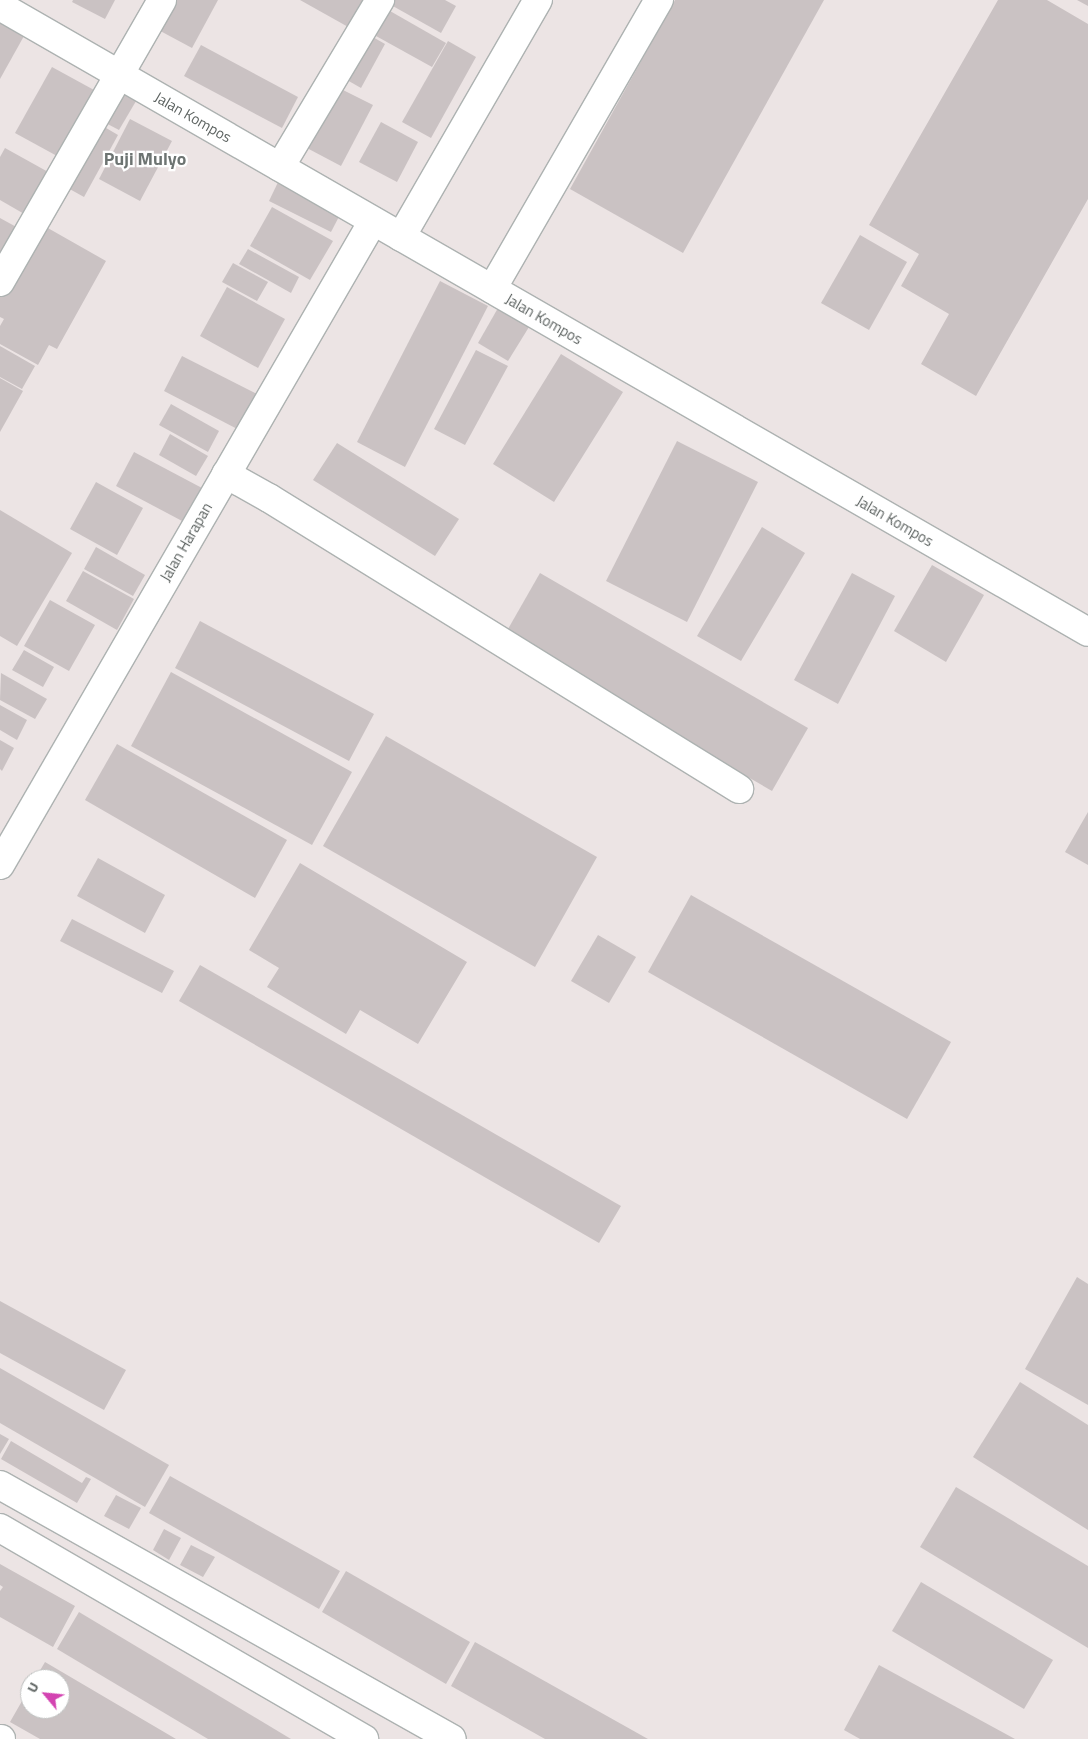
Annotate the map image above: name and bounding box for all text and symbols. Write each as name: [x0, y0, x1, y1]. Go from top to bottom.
street label: Jalan Kompos: [151, 88, 235, 146]
district label: Puji Mulyo: [104, 148, 186, 170]
street label: Jalan Kompos: [502, 290, 586, 348]
street label: Jalan Kompos: [853, 492, 937, 550]
street label: Jalan Harapan: [156, 499, 216, 585]
north arrow: [20, 1669, 70, 1719]
text: U: [21, 1678, 44, 1696]

